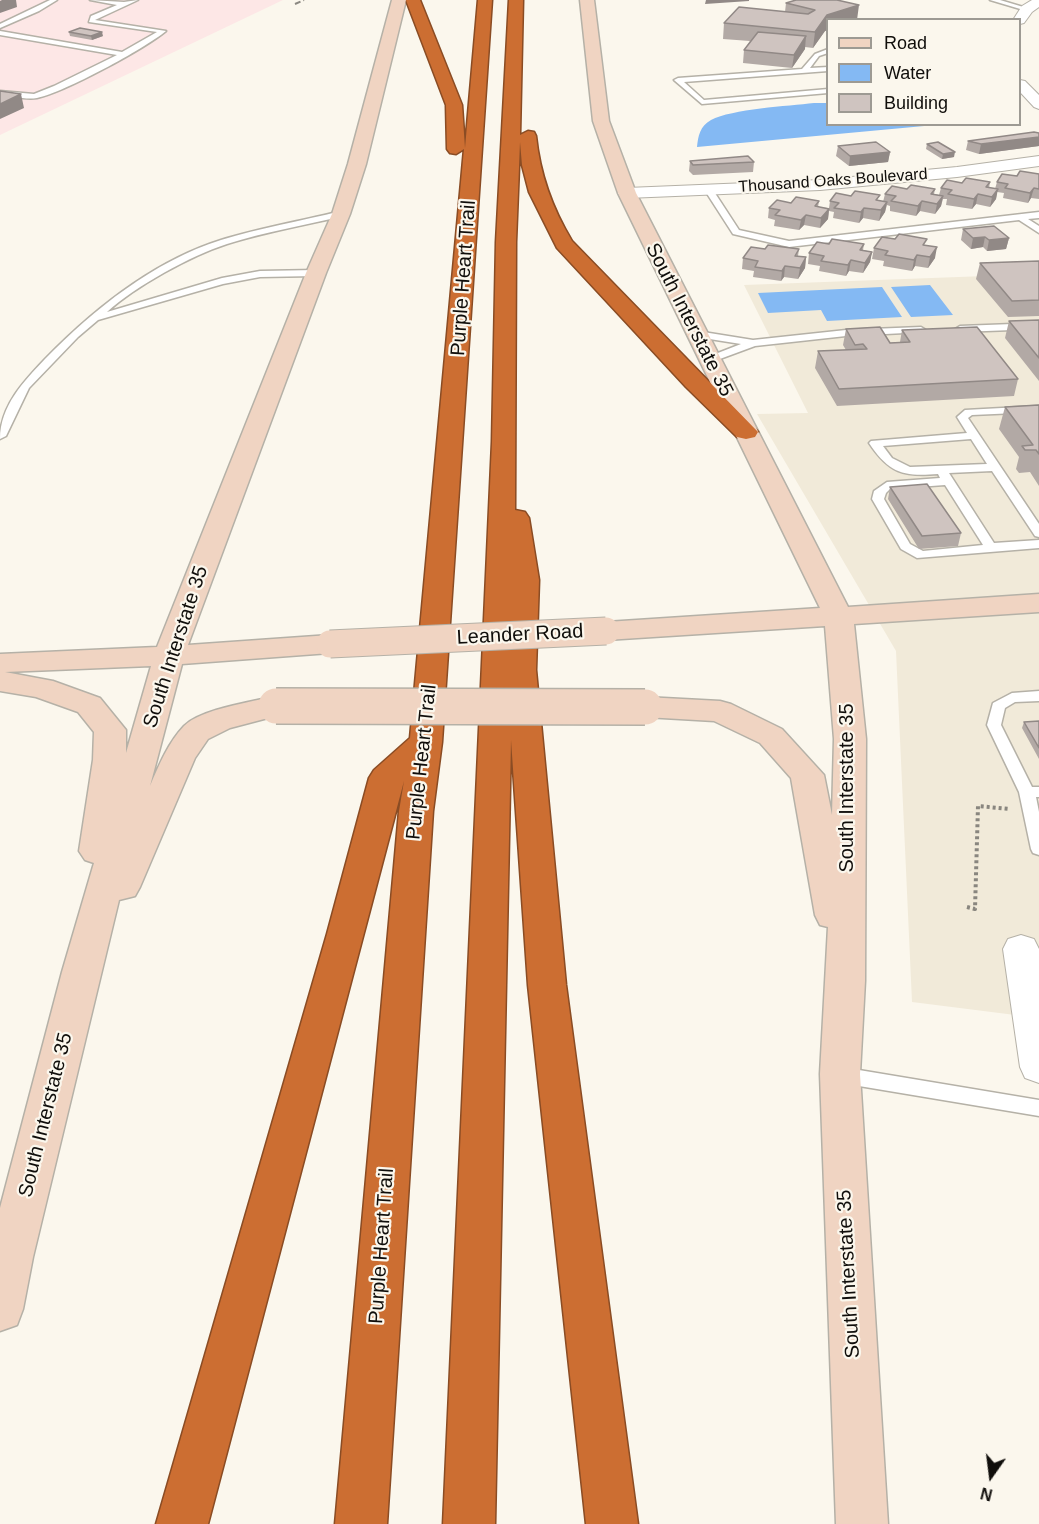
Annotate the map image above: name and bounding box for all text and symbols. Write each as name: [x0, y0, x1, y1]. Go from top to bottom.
legend: [826, 18, 1021, 126]
text: Road: [884, 33, 927, 53]
text: Water: [884, 63, 931, 83]
text: Building: [884, 93, 948, 113]
street label: Thousand Oaks Boulevard: [738, 165, 928, 197]
street label: Purple Heart Trail: [447, 199, 481, 357]
street label: South Interstate 35: [640, 239, 738, 401]
street label: South Interstate 35: [138, 563, 214, 731]
street label: Leander Road: [456, 620, 584, 650]
street label: Purple Heart Trail: [402, 683, 442, 841]
street label: South Interstate 35: [835, 703, 859, 873]
street label: South Interstate 35: [14, 1030, 78, 1200]
street label: Purple Heart Trail: [365, 1167, 399, 1325]
street label: South Interstate 35: [833, 1189, 865, 1359]
north arrow: [961, 1446, 1021, 1506]
text: N: [979, 1484, 994, 1504]

